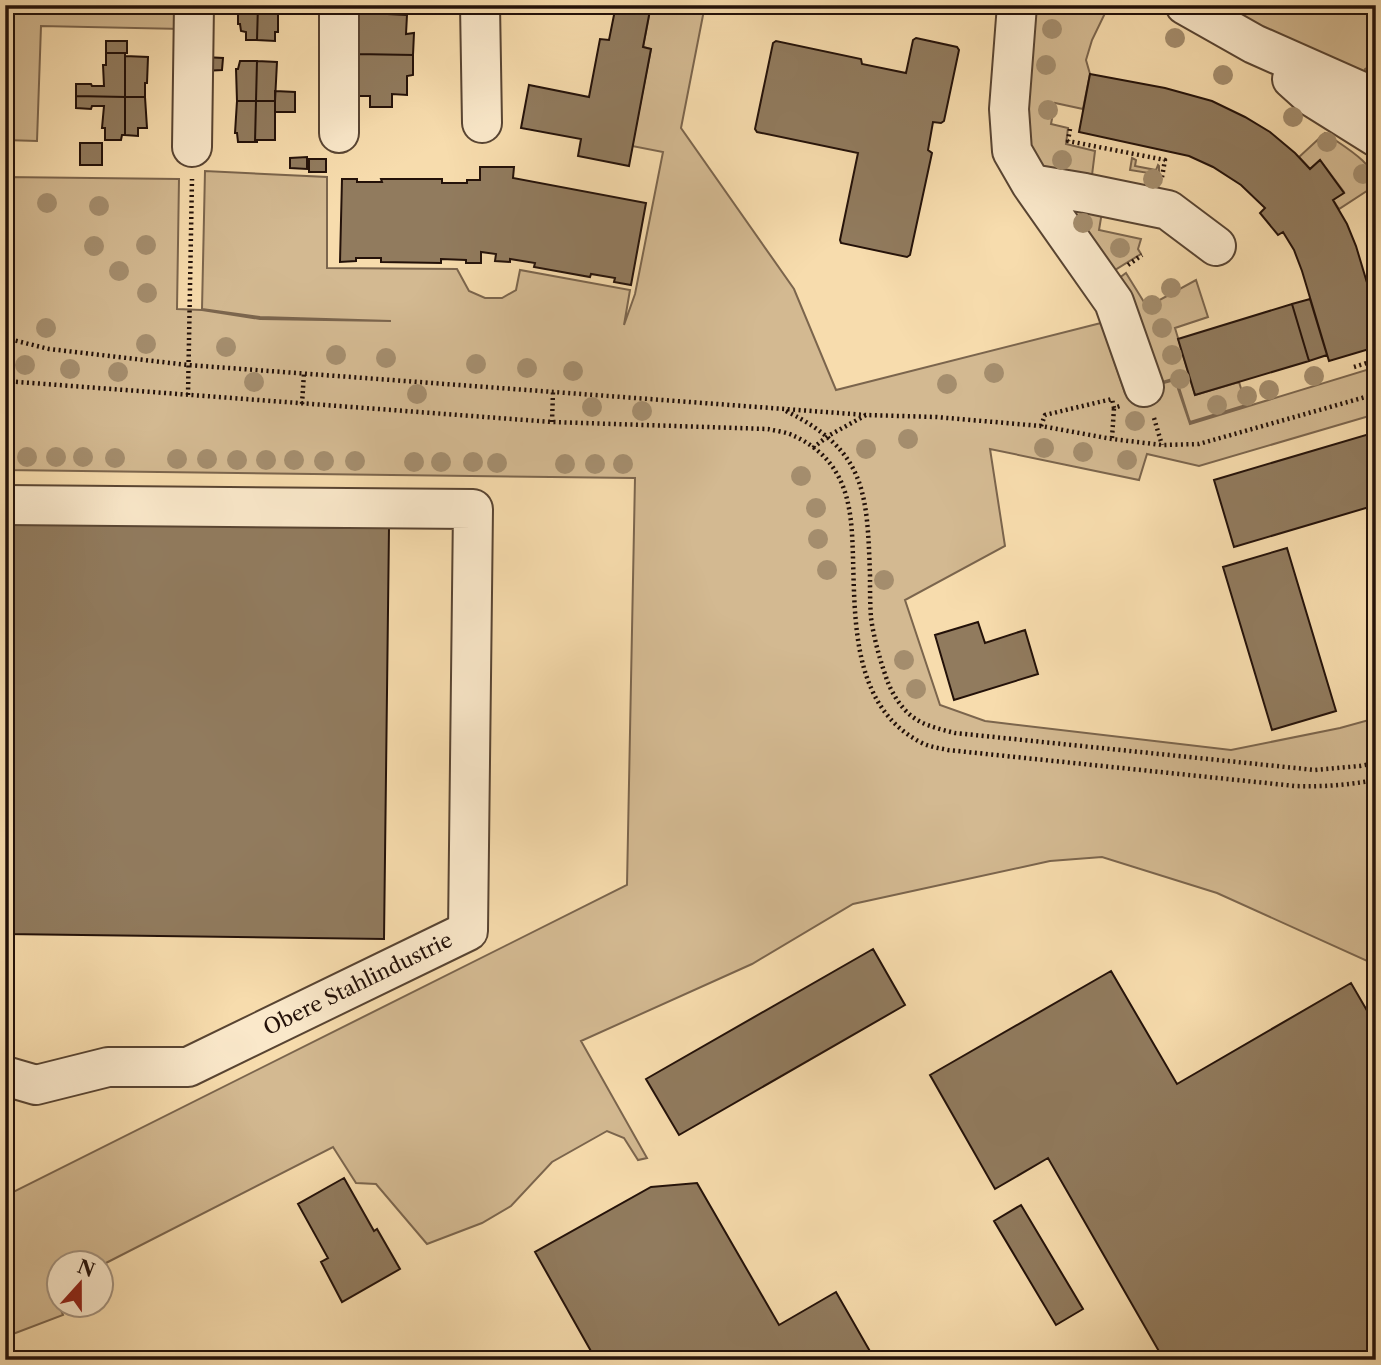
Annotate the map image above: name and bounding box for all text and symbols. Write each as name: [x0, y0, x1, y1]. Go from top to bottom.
street label: Obere Stahlindustrie: [259, 927, 456, 1040]
north arrow: [46, 1250, 116, 1320]
text: N: [74, 1255, 98, 1282]

